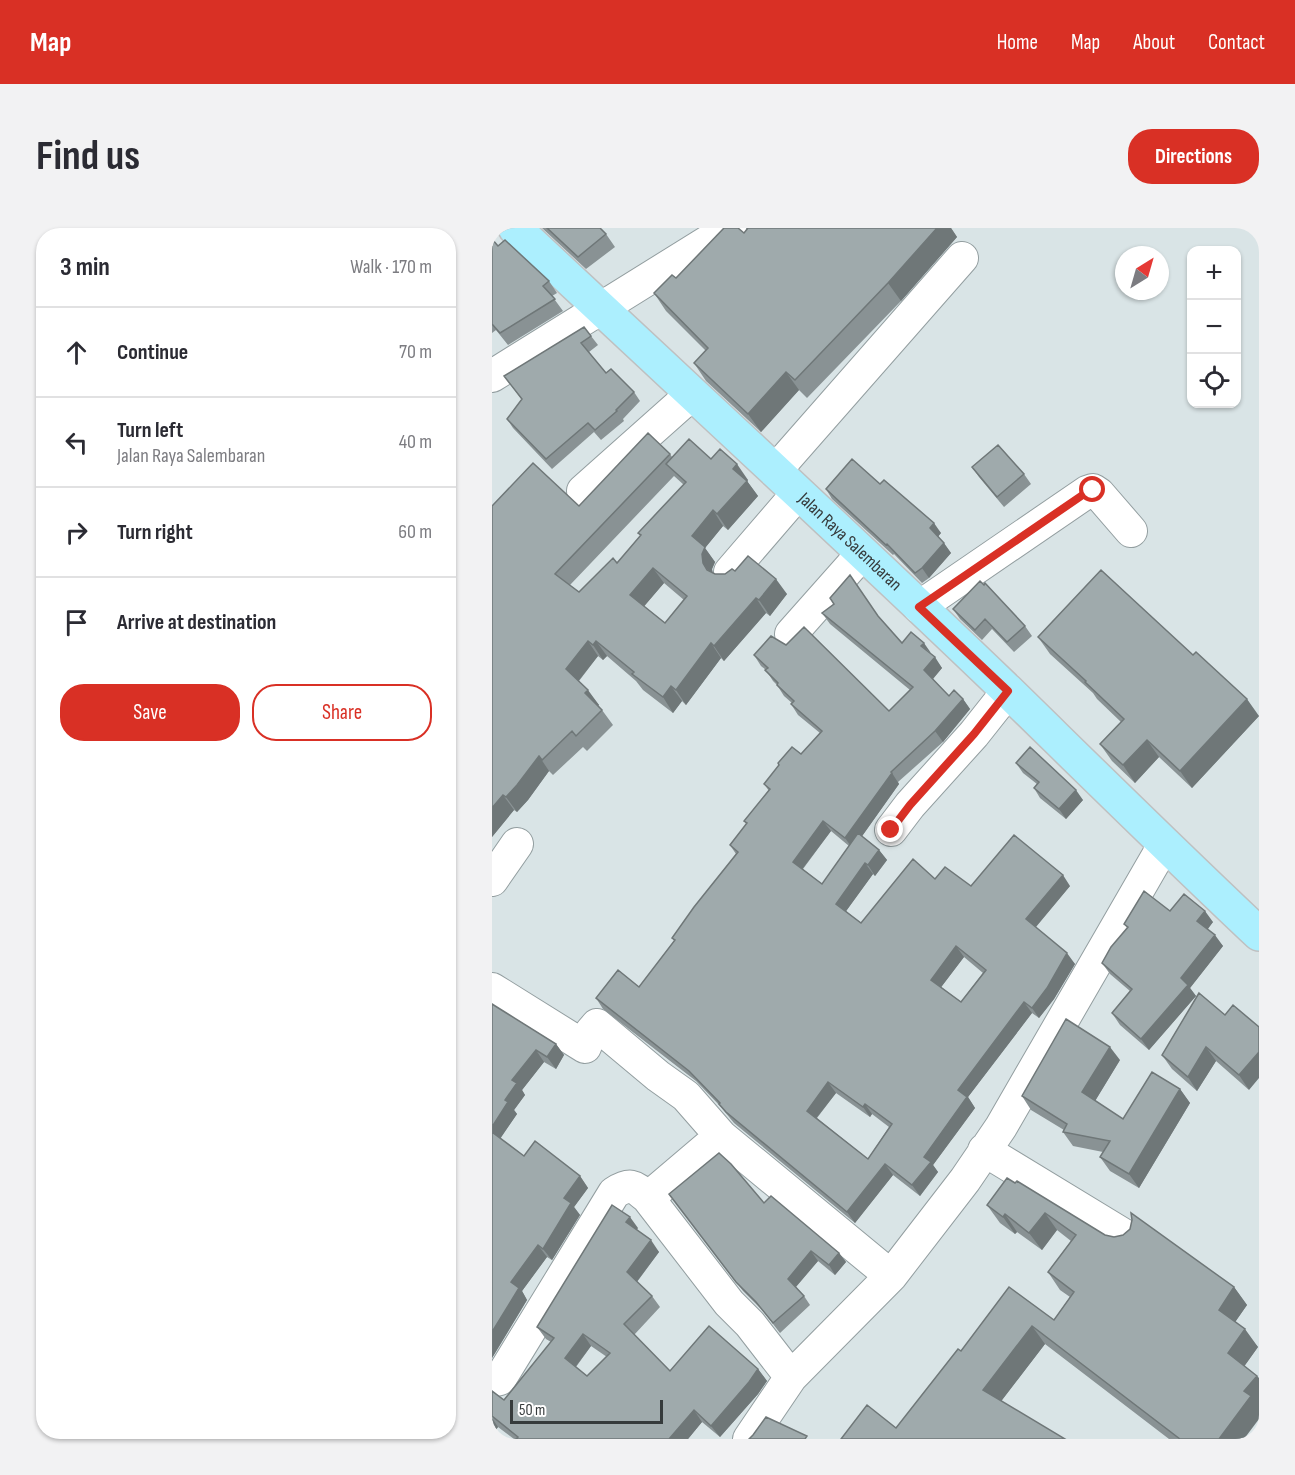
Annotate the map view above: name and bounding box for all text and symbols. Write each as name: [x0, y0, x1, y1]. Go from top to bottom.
text: Map: [30, 26, 71, 59]
text: Home: [997, 30, 1038, 55]
text: Map: [1071, 30, 1100, 55]
text: About: [1133, 30, 1175, 55]
text: Contact: [1208, 30, 1265, 55]
button: Directions: [1128, 129, 1259, 184]
text: Find us: [36, 131, 140, 182]
north arrow: [1115, 246, 1169, 300]
map controls: [1187, 246, 1241, 408]
button: +: [1187, 246, 1241, 300]
text: 3 min: [60, 252, 110, 283]
text: Walk · 170 m: [350, 255, 432, 279]
button: −: [1187, 300, 1241, 354]
icon: ahead: [60, 336, 93, 369]
text: Continue: [117, 339, 188, 366]
text: 70 m: [399, 340, 432, 364]
button: locate: [1187, 354, 1241, 408]
text: Turn left: [117, 417, 183, 444]
icon: left: [60, 426, 93, 459]
text: 40 m: [399, 430, 432, 454]
text: Jalan Raya Salembaran: [117, 444, 265, 468]
route start: [1079, 476, 1105, 502]
street label: Jalan Raya Salembaran: [794, 487, 906, 595]
icon: right: [60, 516, 93, 549]
text: Turn right: [117, 519, 193, 546]
text: 60 m: [398, 520, 432, 544]
icon: arrive: [60, 606, 93, 639]
text: Arrive at destination: [117, 609, 276, 636]
button: Save: [60, 684, 240, 741]
button: Share: [252, 684, 432, 741]
route end: [877, 816, 903, 842]
scale bar: [510, 1397, 663, 1424]
text: 50 m: [519, 1401, 545, 1420]

